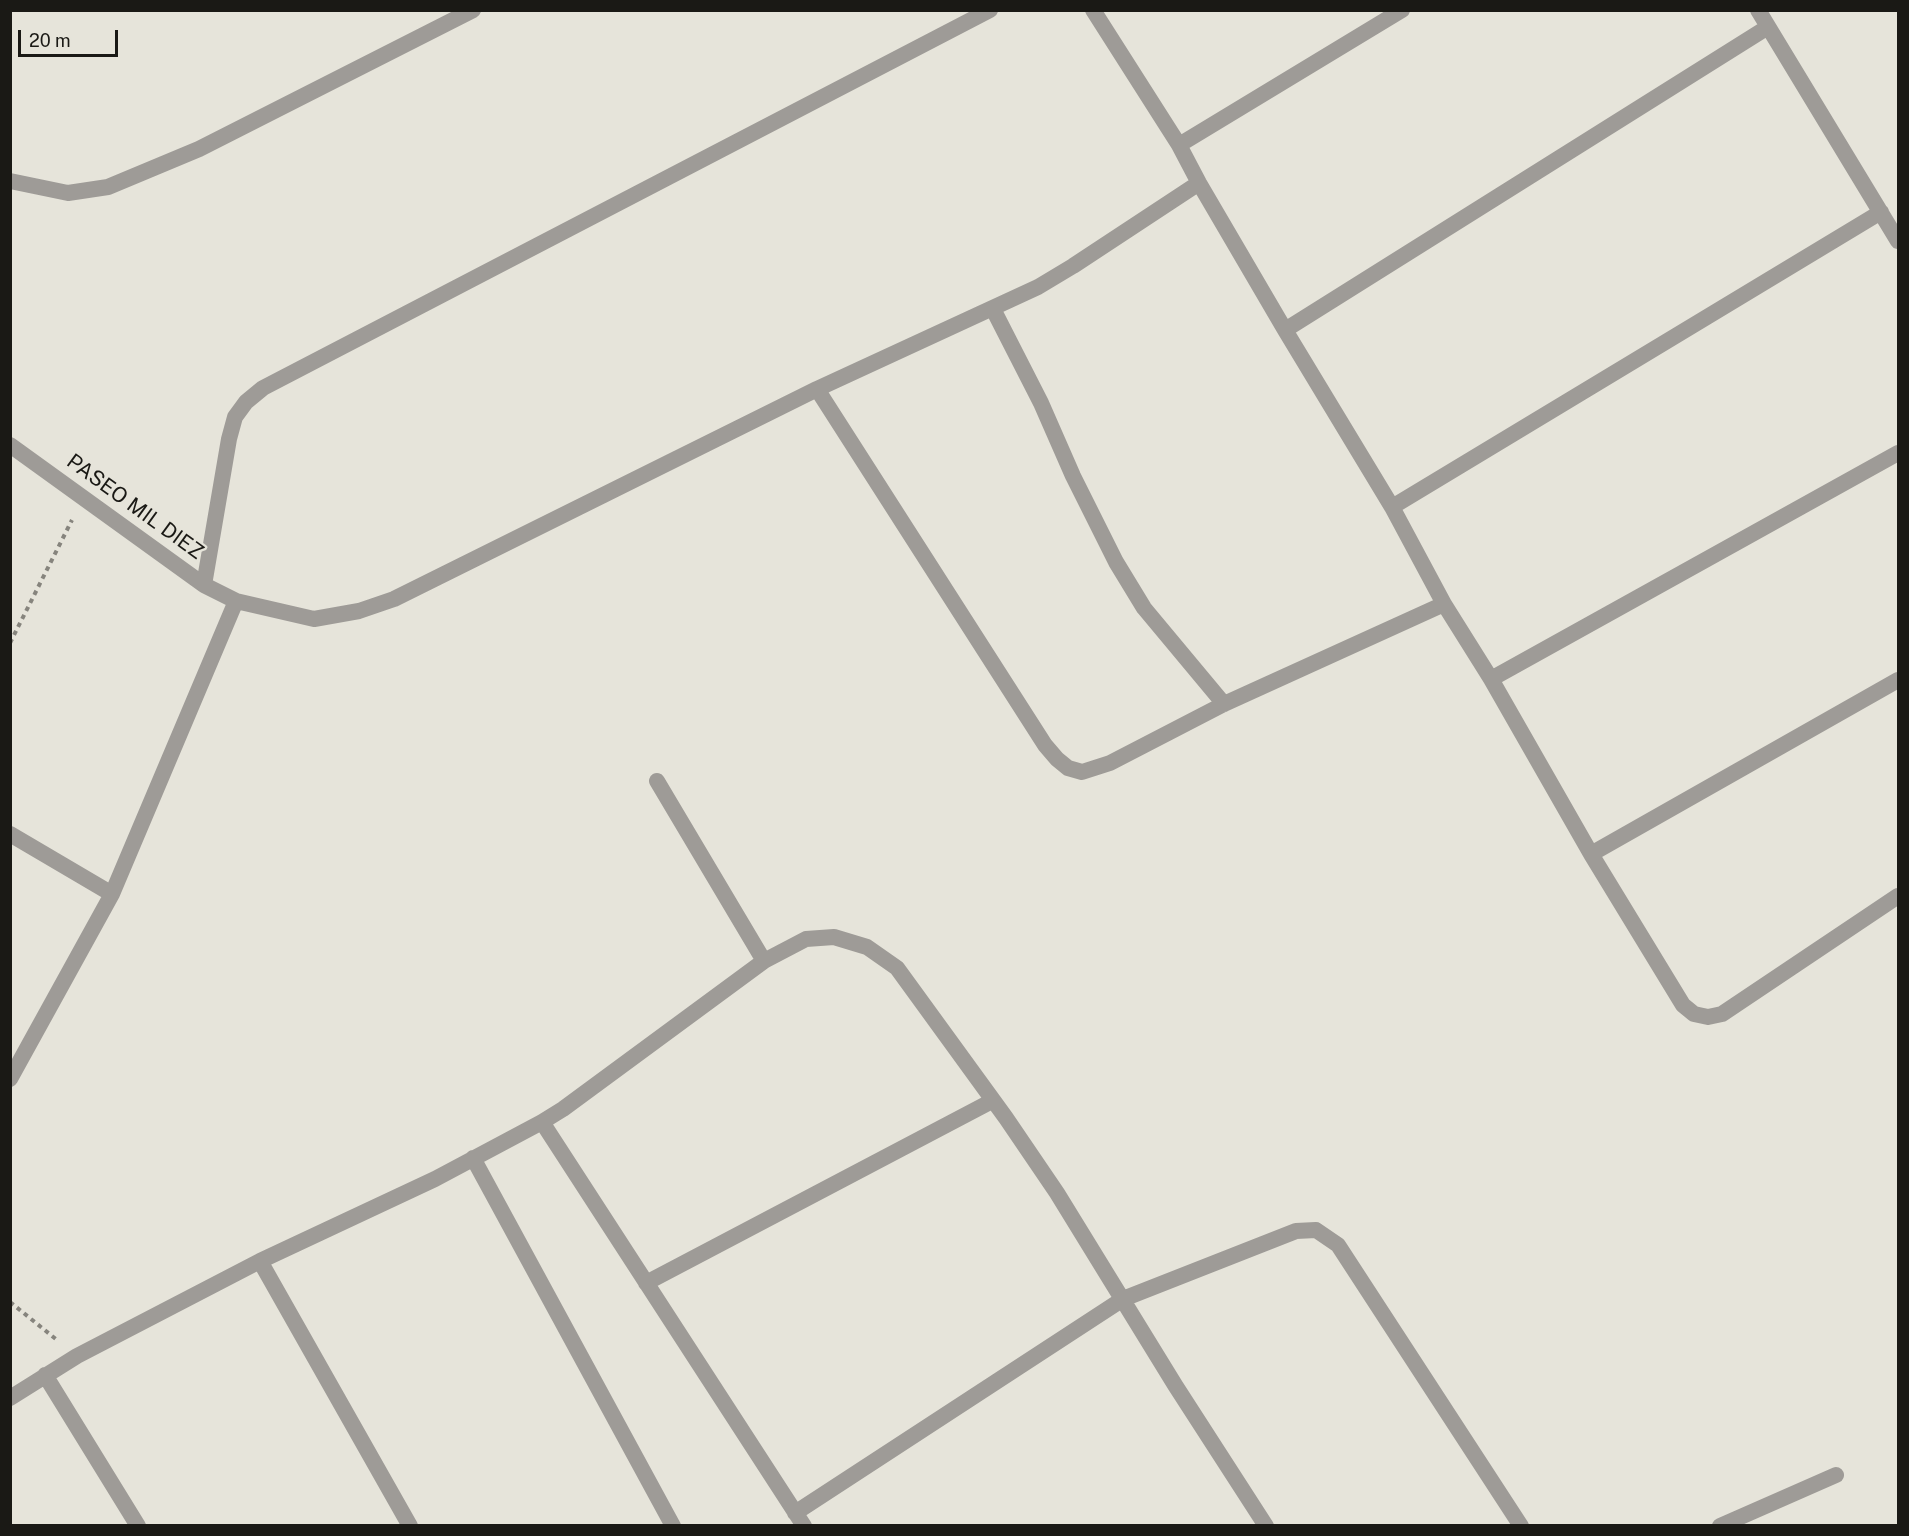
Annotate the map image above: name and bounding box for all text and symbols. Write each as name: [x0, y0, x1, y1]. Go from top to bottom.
scale bar: [21, 18, 122, 56]
text: 20 m: [29, 30, 71, 51]
street label: PASEO MIL DIEZ: [62, 449, 208, 565]

